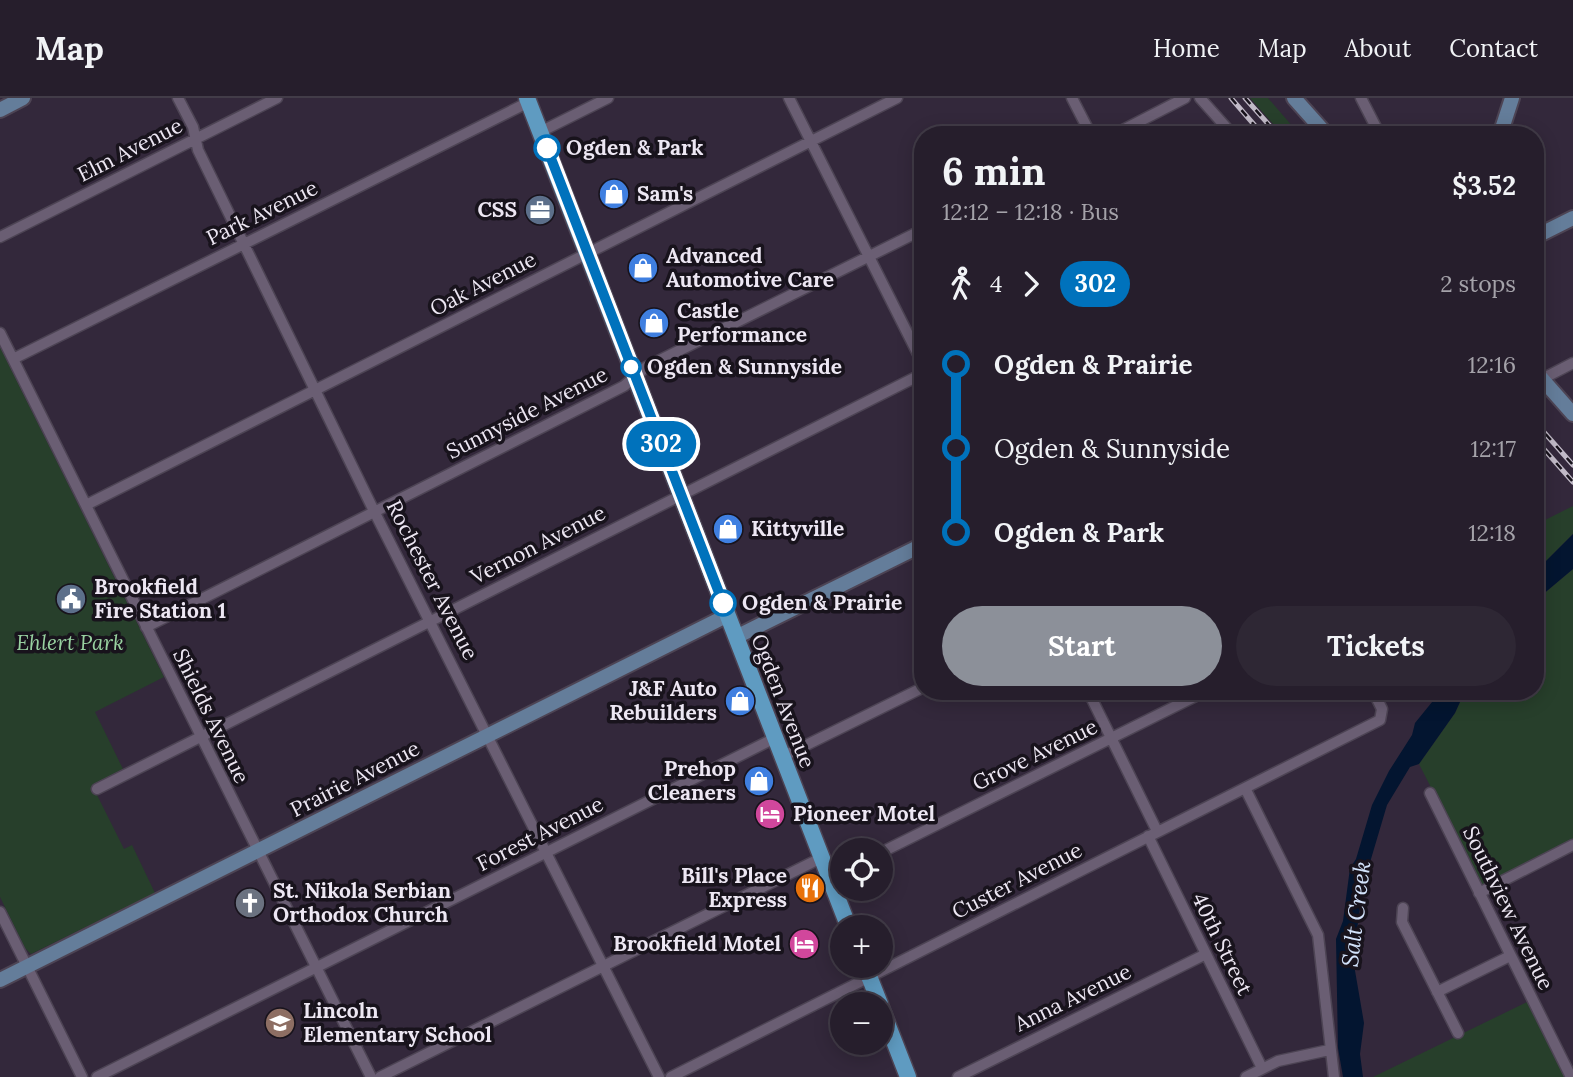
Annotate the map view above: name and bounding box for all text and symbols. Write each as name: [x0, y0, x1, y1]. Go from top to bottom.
text: Map: [35, 27, 104, 69]
text: Home: [1153, 33, 1220, 64]
text: Map: [1258, 33, 1307, 64]
text: About: [1345, 33, 1411, 64]
text: Contact: [1449, 33, 1538, 64]
street label: Elm Avenue: [73, 112, 187, 188]
place label: Ogden & Park: [566, 134, 704, 161]
marker: Ogden & Park: [534, 135, 560, 161]
text: 6 min: [942, 147, 1045, 195]
text: $3.52: [1452, 169, 1516, 202]
street label: Park Avenue: [202, 174, 322, 251]
shop icon: Sam's: [597, 177, 631, 211]
place label: Sam's: [637, 180, 693, 207]
office icon: CSS: [523, 193, 557, 227]
place label: CSS: [477, 196, 517, 223]
text: 12:12 – 12:18 · Bus: [942, 197, 1119, 226]
place label: Advanced Automotive Care: [666, 242, 834, 293]
street label: Oak Avenue: [425, 245, 540, 322]
shop icon: Advanced Automotive Care: [626, 251, 660, 285]
icon: walk: [942, 265, 980, 303]
icon: forward: [1012, 265, 1050, 303]
text: 302: [1074, 268, 1116, 299]
text: 4: [990, 269, 1002, 298]
text: 2 stops: [1440, 269, 1516, 298]
place label: Castle Performance: [677, 297, 807, 348]
shop icon: Castle Performance: [637, 306, 671, 340]
text: Ogden & Prairie: [994, 348, 1193, 381]
text: 12:16: [1468, 350, 1516, 379]
place label: Ogden & Sunnyside: [647, 353, 842, 380]
marker: Ogden & Sunnyside: [621, 357, 641, 377]
street label: Sunnyside Avenue: [442, 360, 612, 465]
line badge: 302: [621, 421, 701, 467]
text: 302: [640, 428, 682, 459]
text: Ogden & Sunnyside: [994, 432, 1230, 465]
text: 12:17: [1471, 434, 1516, 463]
street label: Rochester Avenue: [381, 495, 484, 664]
street label: Vernon Avenue: [465, 499, 610, 591]
shop icon: Kittyville: [711, 512, 745, 546]
place label: Kittyville: [751, 515, 844, 542]
text: Ogden & Park: [994, 516, 1164, 549]
text: 12:18: [1468, 518, 1516, 547]
place label: Brookfield Fire Station 1: [94, 573, 226, 624]
public building icon: Brookfield Fire Station 1: [54, 582, 88, 616]
place label: Ogden & Prairie: [742, 589, 902, 616]
marker: Ogden & Prairie: [710, 590, 736, 616]
button: Start: [942, 606, 1222, 686]
button: Tickets: [1236, 606, 1516, 686]
park label: Ehlert Park: [16, 629, 124, 656]
street label: Ogden Avenue: [745, 630, 821, 772]
street label: Shields Avenue: [167, 644, 256, 788]
place label: J&F Auto Rebuilders: [609, 675, 717, 726]
shop icon: J&F Auto Rebuilders: [723, 684, 757, 718]
street label: Grove Avenue: [968, 713, 1102, 796]
street label: Prairie Avenue: [286, 734, 424, 823]
place label: Prehop Cleaners: [648, 755, 736, 806]
shop icon: Prehop Cleaners: [742, 764, 776, 798]
street label: Forest Avenue: [472, 790, 608, 877]
hotel icon: Pioneer Motel: [753, 797, 787, 831]
place label: Pioneer Motel: [793, 800, 936, 827]
street label: Southview Avenue: [1457, 822, 1560, 994]
street label: Custer Avenue: [947, 836, 1086, 925]
map controls: [830, 838, 893, 1055]
button: locate: [830, 838, 893, 901]
water label: Salt Creek: [1335, 859, 1376, 969]
place label: Bill's Place Express: [681, 862, 787, 913]
restaurant icon: Bill's Place Express: [793, 871, 827, 905]
place label: St. Nikola Serbian Orthodox Church: [273, 877, 451, 928]
church icon: St. Nikola Serbian Orthodox Church: [233, 886, 267, 920]
street label: 40th Street: [1186, 888, 1259, 1000]
button: +: [830, 915, 893, 978]
hotel icon: Brookfield Motel: [787, 927, 821, 961]
place label: Brookfield Motel: [613, 930, 781, 957]
street label: Anna Avenue: [1009, 958, 1135, 1038]
button: −: [830, 992, 893, 1055]
place label: Lincoln Elementary School: [303, 997, 492, 1048]
school or university icon: Lincoln Elementary School: [263, 1006, 297, 1040]

